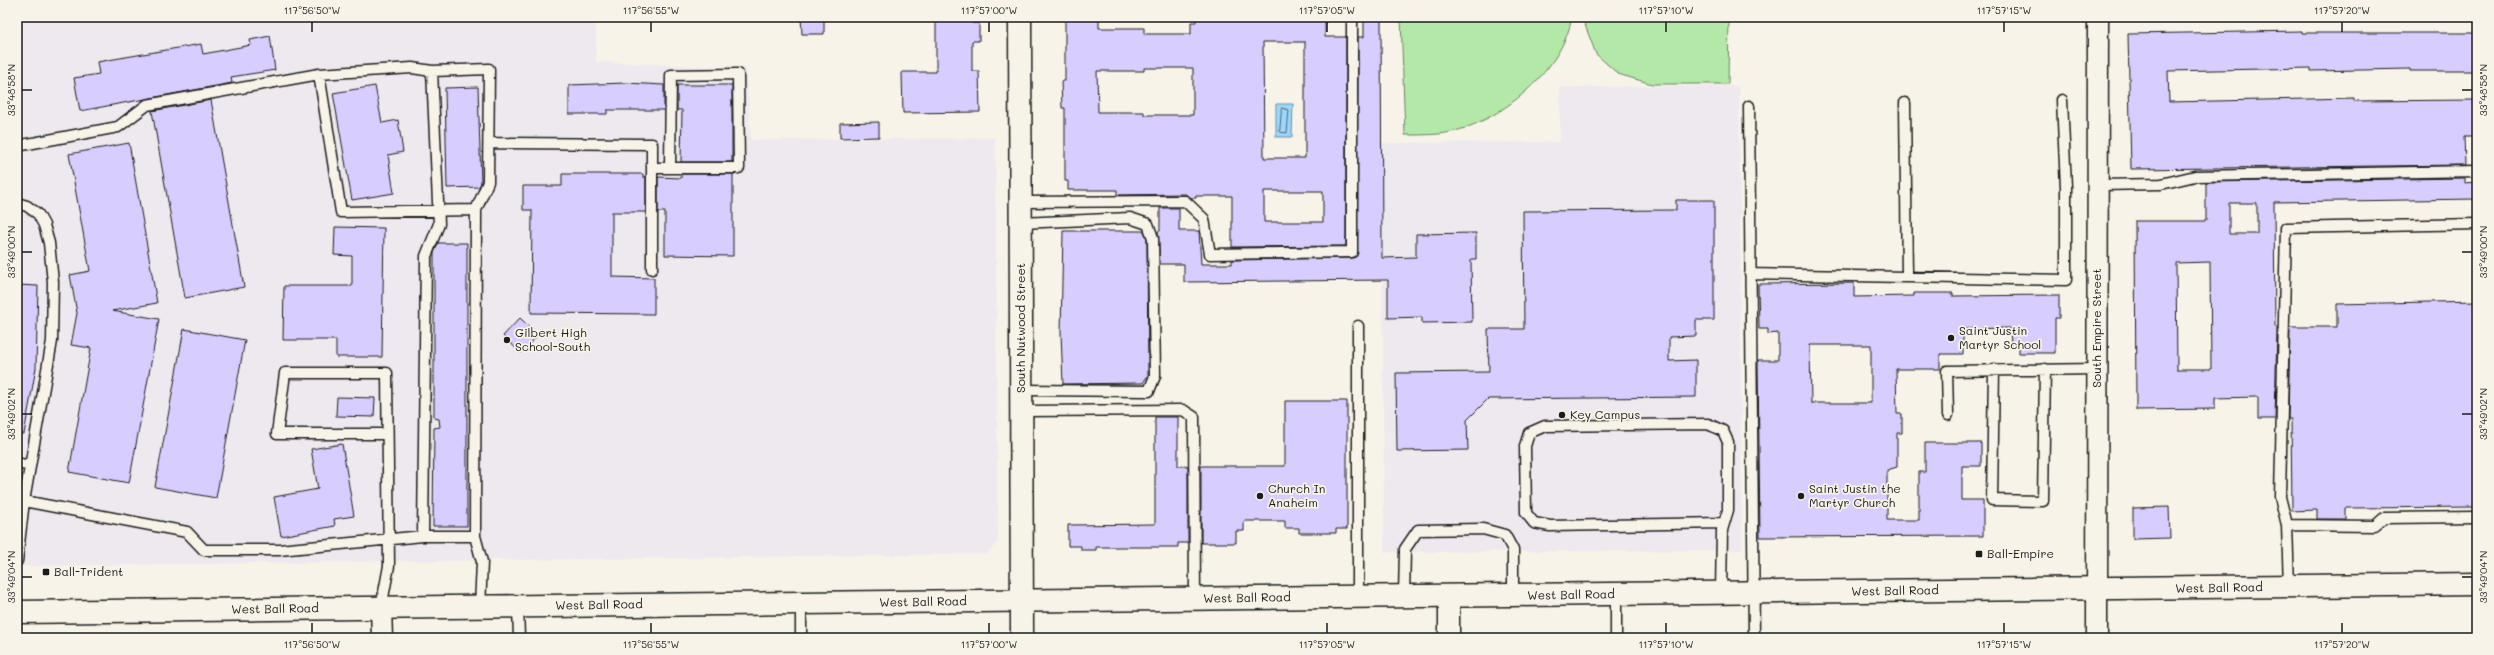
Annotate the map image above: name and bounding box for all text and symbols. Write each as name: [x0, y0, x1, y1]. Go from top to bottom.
text: 117°56'50"W: [284, 3, 341, 17]
text: 117°56'55"W: [623, 3, 679, 17]
text: 117°57'00"W: [961, 3, 1018, 17]
text: 117°57'05"W: [1299, 3, 1355, 17]
text: 117°57'10"W: [1639, 3, 1694, 17]
text: 117°57'15"W: [1977, 3, 2031, 17]
text: 117°57'20"W: [2314, 3, 2370, 17]
text: 33°48'58"N: [4, 64, 18, 116]
text: 33°48'58"N: [2476, 64, 2490, 116]
text: 33°49'00"N: [4, 226, 18, 278]
text: 33°49'00"N: [2476, 226, 2490, 278]
street label: South Nutwood Street: [1012, 263, 1028, 393]
street label: South Empire Street: [2088, 268, 2104, 388]
place label: Saint Justin Martyr School: [1959, 322, 2041, 352]
place label: Gilbert High School-South: [515, 324, 591, 354]
marker: Saint Justin Martyr School: [1946, 333, 1956, 343]
marker: Gilbert High School-South: [502, 335, 512, 345]
text: 33°49'02"N: [4, 388, 18, 440]
text: 33°49'02"N: [2476, 388, 2490, 440]
place label: Key Campus: [1570, 406, 1640, 422]
marker: Key Campus: [1557, 410, 1567, 420]
place label: Church In Anaheim: [1268, 480, 1326, 510]
place label: Saint Justin the Martyr Church: [1809, 480, 1901, 510]
marker: Church In Anaheim: [1255, 491, 1265, 501]
marker: Saint Justin the Martyr Church: [1796, 491, 1806, 501]
place label: Ball-Empire: [1987, 545, 2054, 561]
marker: Ball-Empire: [1974, 549, 1984, 559]
text: 33°49'04"N: [4, 551, 18, 603]
text: 33°49'04"N: [2476, 551, 2490, 603]
place label: Ball-Trident: [54, 563, 123, 579]
marker: Ball-Trident: [41, 567, 51, 577]
street label: West Ball Road: [2175, 578, 2263, 596]
street label: West Ball Road: [1851, 581, 1939, 599]
street label: West Ball Road: [1527, 585, 1615, 603]
street label: West Ball Road: [1203, 588, 1291, 606]
street label: West Ball Road: [879, 592, 967, 610]
street label: West Ball Road: [555, 595, 643, 613]
street label: West Ball Road: [231, 599, 319, 617]
text: 117°56'50"W: [284, 637, 341, 651]
text: 117°56'55"W: [623, 637, 679, 651]
text: 117°57'00"W: [961, 637, 1018, 651]
text: 117°57'05"W: [1299, 637, 1355, 651]
text: 117°57'10"W: [1639, 637, 1694, 651]
text: 117°57'15"W: [1977, 637, 2031, 651]
text: 117°57'20"W: [2314, 637, 2370, 651]

